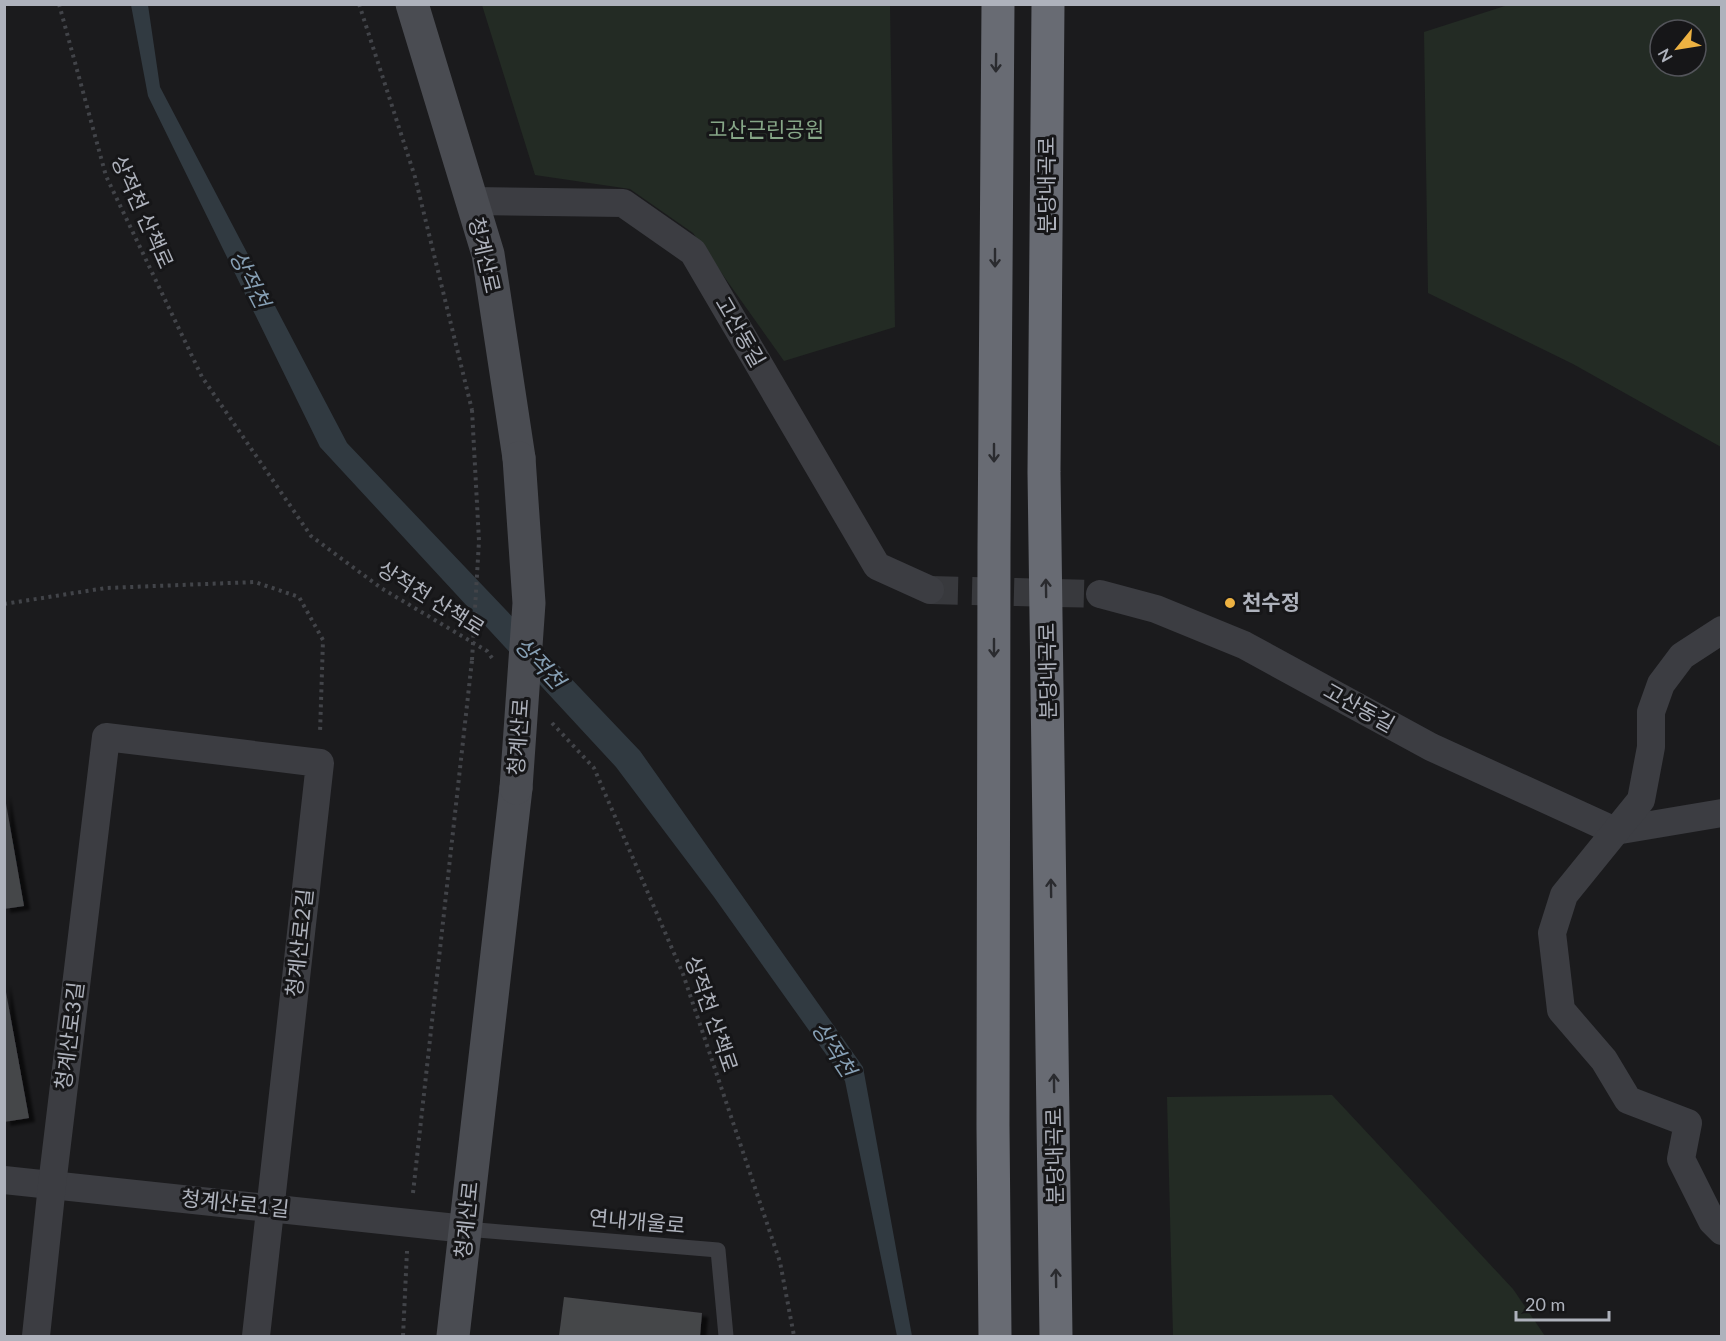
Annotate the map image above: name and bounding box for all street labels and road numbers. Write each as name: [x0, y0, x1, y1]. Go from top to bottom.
street label: 분당내곡로: [1033, 137, 1058, 233]
street label: 상적천 산책로: [107, 151, 179, 272]
street label: 청계산로: [465, 214, 506, 295]
street label: 고산동길: [711, 292, 771, 371]
street label: 상적천 산책로: [374, 555, 490, 640]
street label: 분당내곡로: [1033, 623, 1060, 720]
street label: 고산동길: [1320, 677, 1400, 736]
street label: 청계산로: [502, 697, 533, 776]
street label: 청계산로2길: [280, 887, 317, 998]
street label: 상적천 산책로: [681, 952, 744, 1075]
street label: 청계산로3길: [49, 980, 88, 1091]
street label: 분당내곡로: [1040, 1108, 1067, 1205]
street label: 청계산로: [449, 1180, 482, 1260]
street label: 청계산로1길: [180, 1184, 291, 1221]
street label: 연내개울로: [588, 1204, 686, 1237]

